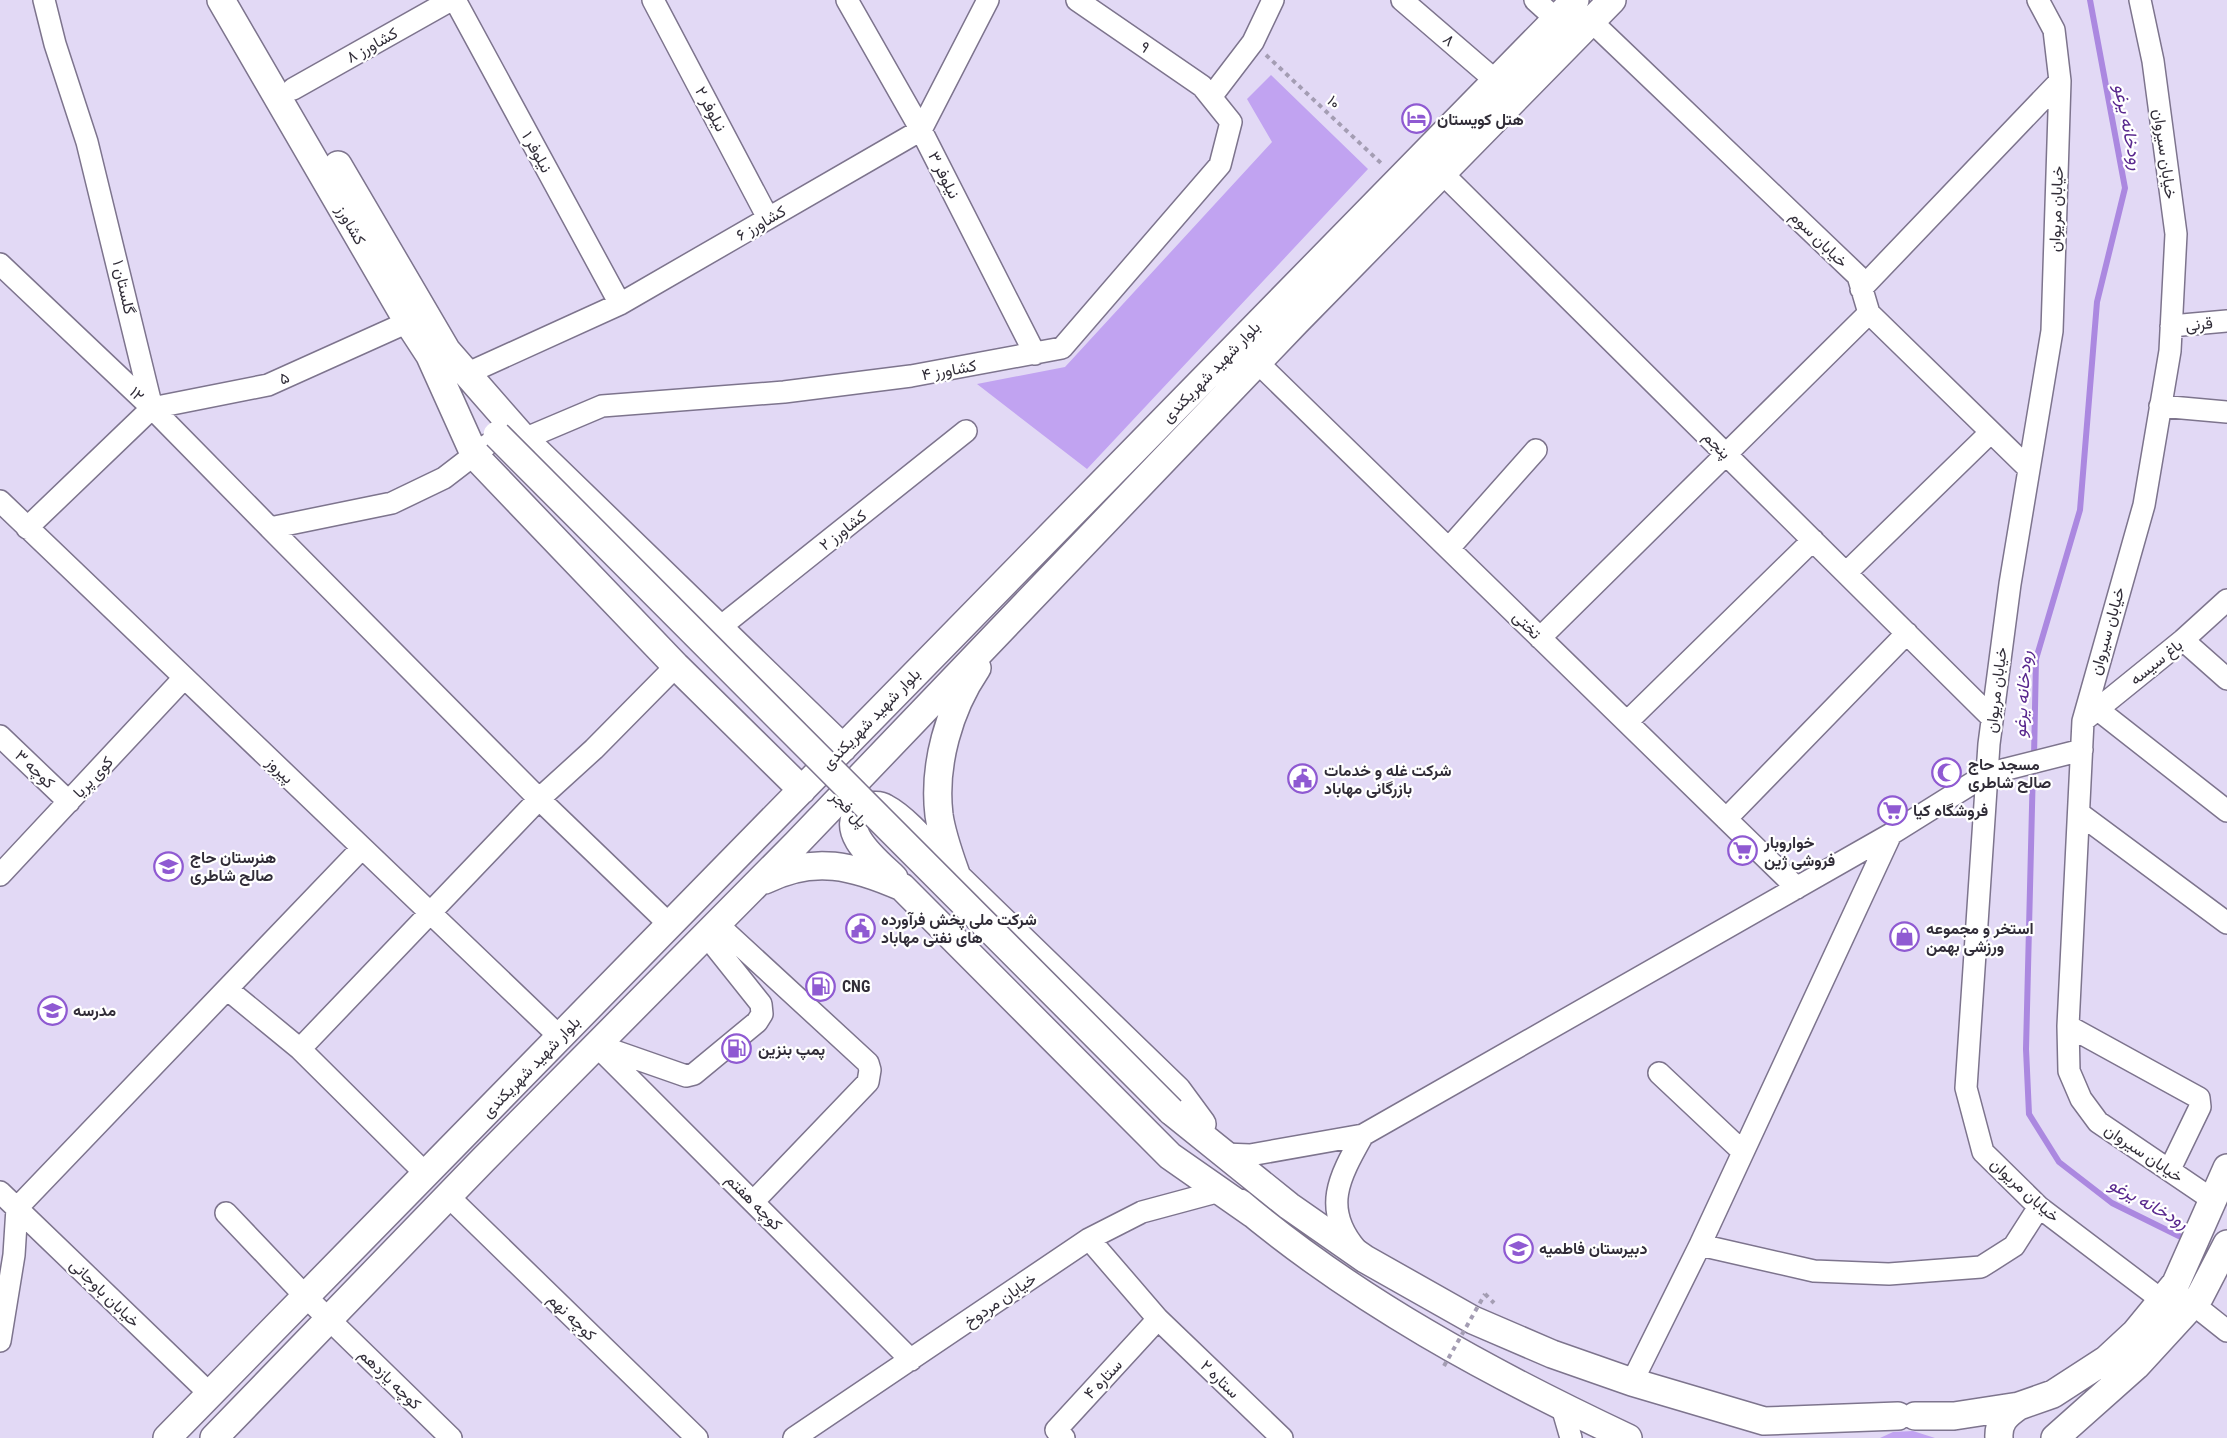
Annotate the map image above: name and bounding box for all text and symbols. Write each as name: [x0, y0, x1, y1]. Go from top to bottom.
street label: کشاورز ۸: [343, 23, 401, 68]
street label: ۸: [1439, 30, 1459, 50]
street label: ۹: [1136, 37, 1154, 57]
water label: رودخانه یرغو: [2109, 82, 2148, 172]
street label: نیلوفر ۲: [690, 83, 731, 135]
street label: ۱۰: [1323, 91, 1345, 113]
hotel icon: هتل کویستان: [1400, 103, 1432, 135]
street label: خیابان سیروان: [2148, 108, 2181, 201]
place label: هتل کویستان: [1437, 110, 1524, 130]
street label: نیلوفر ۱: [517, 128, 556, 176]
street label: نیلوفر ۳: [923, 148, 964, 202]
street label: خیابان مریوان: [2045, 165, 2068, 253]
street label: کشاورز: [331, 201, 370, 249]
street label: کشاورز ۶: [733, 201, 790, 246]
street label: خیابان سوم: [1785, 207, 1852, 272]
street label: گلستان ۱: [109, 258, 139, 316]
street label: قرنی: [2184, 313, 2214, 336]
street label: بلوار شهید شهریکندی: [1158, 317, 1265, 427]
street label: کشاورز ۴: [920, 356, 978, 385]
street label: ۵: [276, 367, 292, 389]
street label: ۱۲: [126, 383, 148, 405]
street label: پنجم: [1698, 427, 1735, 464]
street label: کشاورز ۲: [816, 506, 871, 555]
street label: خیابان سیروان: [2085, 585, 2130, 677]
street label: تختی: [1508, 607, 1545, 644]
street label: باغ سیسه: [2126, 635, 2187, 690]
street label: خیابان مریوان: [1981, 646, 2012, 734]
water label: رودخانه یرغو: [2008, 650, 2037, 738]
street label: بلوار شهید شهریکندی: [818, 664, 925, 774]
street label: کوچه ۳: [10, 746, 59, 794]
street label: کوی پریا: [69, 752, 118, 803]
street label: پیروز: [260, 752, 298, 789]
place label: مسجد حاج صالح شاطری: [1968, 755, 2051, 794]
mosque icon: مسجد حاج صالح شاطری: [1931, 757, 1963, 789]
place label: شرکت غله و خدمات بازرگانی مهاباد: [1324, 761, 1452, 799]
public building icon: شرکت غله و خدمات بازرگانی مهاباد: [1287, 763, 1319, 795]
street label: پل فجر: [824, 786, 871, 833]
supermarket icon: فروشگاه کیا: [1876, 794, 1908, 826]
place label: فروشگاه کیا: [1913, 801, 1988, 821]
place label: خواروبار فروشی ژین: [1763, 833, 1835, 871]
supermarket icon: خواروبار فروشی ژین: [1727, 835, 1759, 867]
place label: هنرستان حاج صالح شاطری: [190, 848, 276, 887]
school or university icon: هنرستان حاج صالح شاطری: [153, 850, 185, 882]
place label: شرکت ملی پخش فرآورده های نفتی مهاباد: [881, 910, 1037, 948]
public building icon: شرکت ملی پخش فرآورده های نفتی مهاباد: [844, 912, 876, 944]
place label: استخر و مجموعه ورزشی بهمن: [1926, 919, 2034, 957]
shop icon: استخر و مجموعه ورزشی بهمن: [1889, 921, 1921, 953]
fuel station icon: CNG: [805, 970, 837, 1002]
place label: CNG: [842, 977, 870, 996]
school or university icon: مدرسه: [36, 994, 68, 1026]
place label: مدرسه: [73, 1001, 117, 1021]
street label: بلوار شهید شهریکندی: [478, 1012, 585, 1122]
fuel station icon: پمپ بنزین: [721, 1033, 753, 1065]
place label: پمپ بنزین: [758, 1040, 825, 1061]
street label: خیابان سیروان: [2101, 1120, 2187, 1187]
street label: خیابان مریوان: [1986, 1154, 2064, 1227]
street label: کوچه هفتم: [720, 1170, 786, 1236]
water label: رودخانه یرغو: [2105, 1173, 2192, 1234]
school or university icon: دبیرستان فاطمیه: [1502, 1232, 1534, 1264]
place label: دبیرستان فاطمیه: [1539, 1239, 1647, 1259]
street label: خیابان باوجانی: [65, 1255, 144, 1332]
street label: خیابان مردوخ: [960, 1269, 1041, 1333]
street label: کوچه نهم: [543, 1289, 600, 1346]
street label: کوچه یازدهم: [354, 1345, 425, 1415]
street label: ستاره ۴: [1080, 1355, 1127, 1404]
street label: ستاره ۲: [1196, 1356, 1243, 1403]

